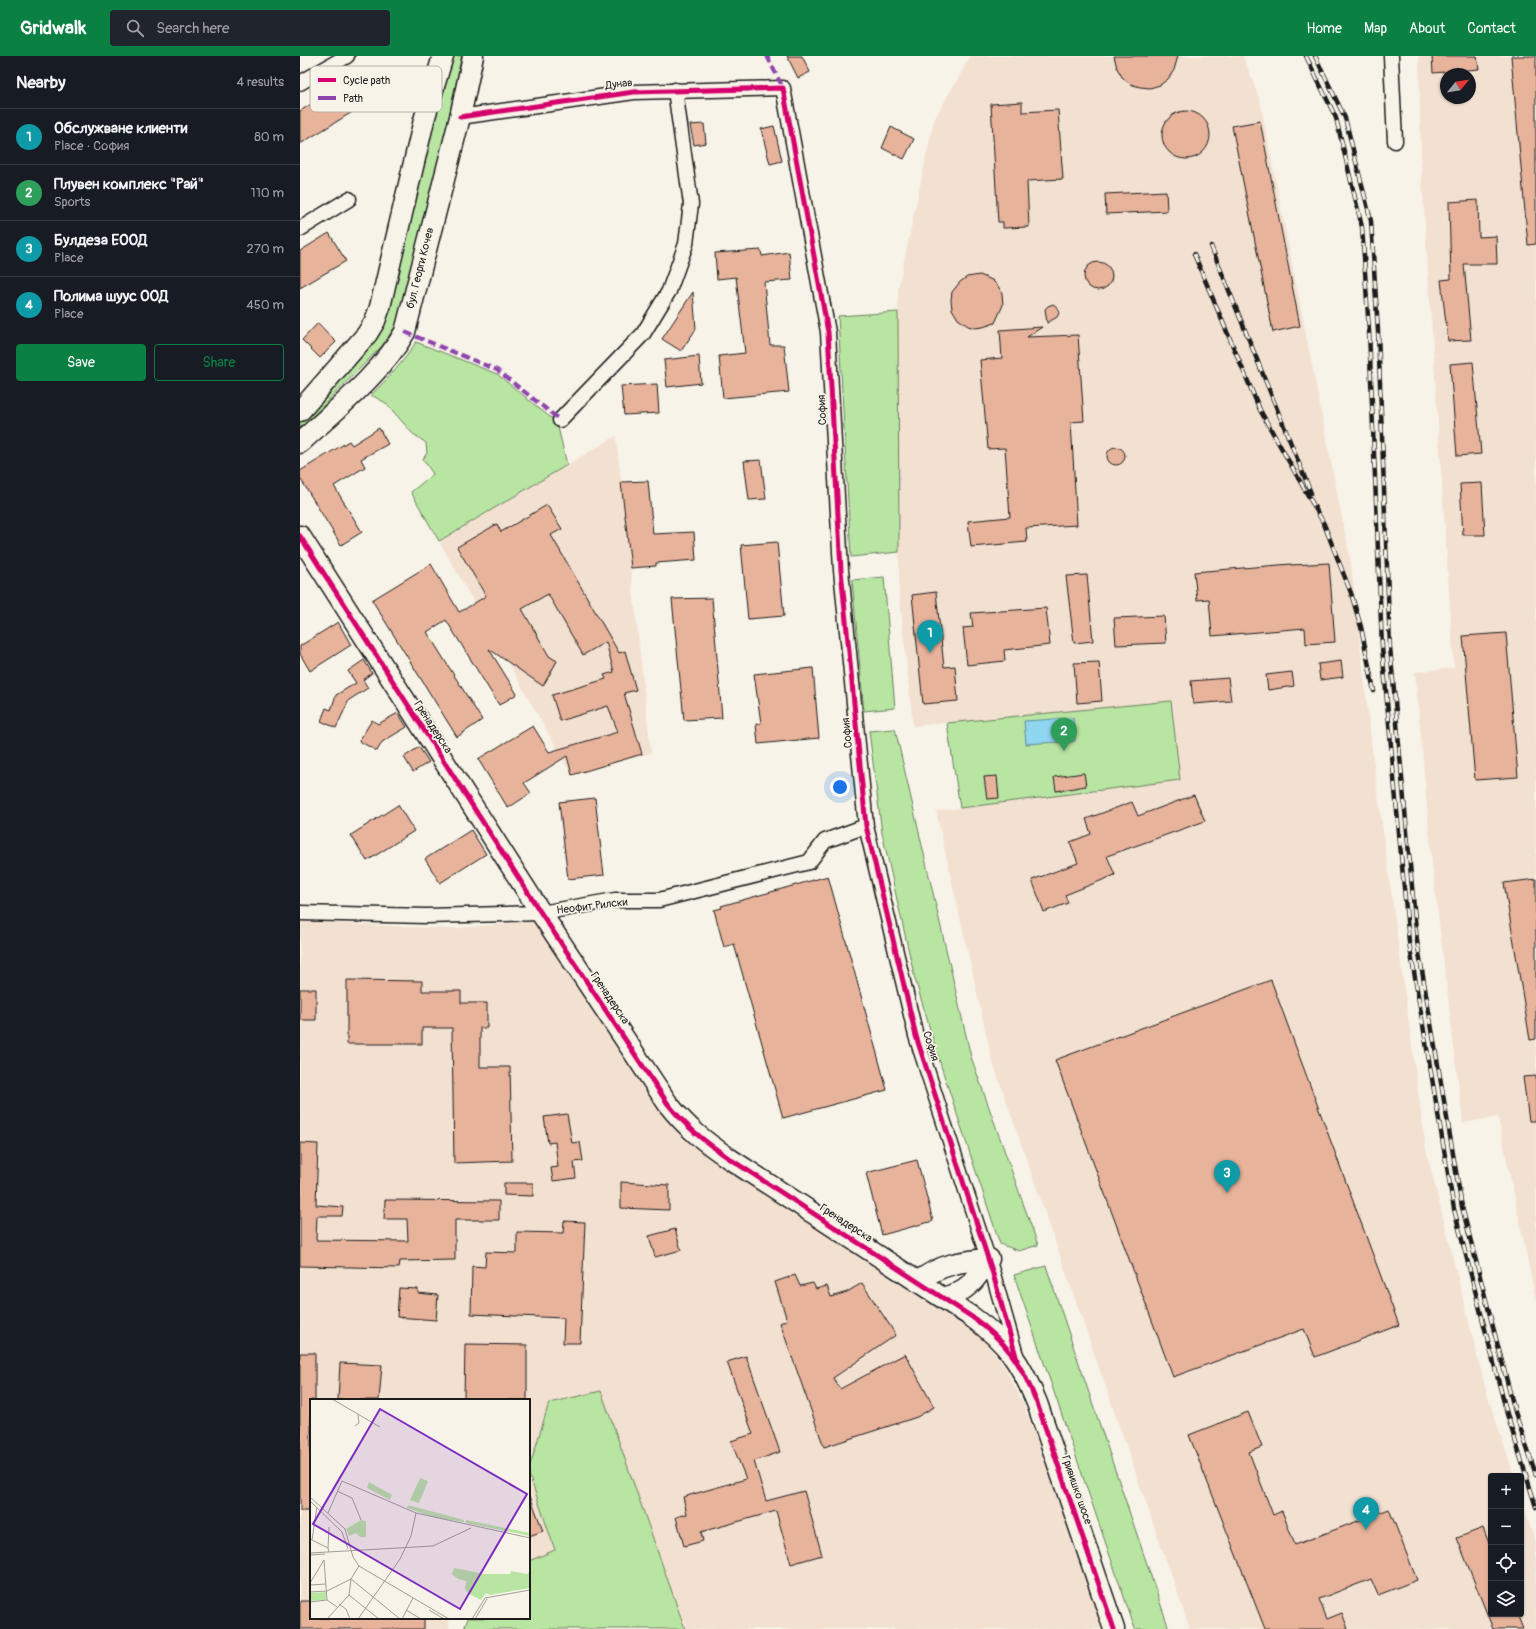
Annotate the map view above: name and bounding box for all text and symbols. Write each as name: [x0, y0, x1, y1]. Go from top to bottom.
search box: [110, 10, 390, 46]
text: Gridwalk: [20, 16, 86, 40]
icon: search: [124, 17, 146, 39]
text: Search here: [156, 19, 229, 38]
text: Home: [1307, 20, 1342, 37]
text: Map: [1364, 20, 1387, 37]
text: About: [1409, 20, 1445, 37]
text: Contact: [1467, 20, 1516, 37]
legend: [310, 66, 442, 112]
north arrow: [1440, 68, 1476, 104]
text: Nearby: [16, 72, 65, 93]
text: 4 results: [237, 74, 284, 90]
text: Cycle path: [343, 74, 390, 87]
street label: Дунав: [604, 76, 633, 92]
text: Path: [343, 92, 363, 105]
text: Обслужване клиенти: [54, 119, 188, 138]
text: 1: [26, 129, 32, 145]
text: 80 m: [254, 129, 284, 145]
text: Place · София: [54, 138, 129, 154]
text: Плувен комплекс "Рай": [54, 175, 204, 194]
text: 2: [25, 185, 33, 201]
text: 110 m: [251, 185, 284, 201]
text: Sports: [54, 194, 90, 210]
street label: бул. Георги Кочев: [404, 226, 436, 310]
text: Булдеза ЕООД: [54, 231, 147, 250]
text: 3: [25, 241, 33, 257]
text: 270 m: [247, 241, 284, 257]
text: Place: [54, 250, 83, 266]
text: Полима шуус ООД: [54, 287, 168, 306]
text: 4: [25, 297, 33, 313]
text: 450 m: [246, 297, 284, 313]
text: Place: [54, 306, 83, 322]
button: Save: [16, 344, 146, 381]
button: Share: [154, 344, 284, 381]
street label: София: [815, 394, 829, 426]
pin: 1: [917, 620, 943, 653]
street label: Гренадерска: [411, 698, 455, 756]
street label: София: [839, 717, 855, 749]
pin: 2: [1051, 718, 1077, 751]
your location: [830, 777, 850, 797]
street label: Неофит Рилски: [556, 895, 628, 917]
street label: Гренадерска: [588, 969, 632, 1027]
street label: София: [920, 1029, 942, 1063]
pin: 3: [1214, 1160, 1240, 1193]
street label: Гренадерска: [817, 1201, 875, 1245]
inset map: [310, 1399, 530, 1619]
street label: Гривишко шосе: [1059, 1454, 1095, 1527]
map controls: [1488, 1473, 1524, 1617]
button: +: [1488, 1473, 1524, 1509]
pin: 4: [1353, 1497, 1379, 1530]
button: −: [1488, 1509, 1524, 1545]
button: locate: [1488, 1545, 1524, 1581]
button: layers: [1488, 1581, 1524, 1617]

